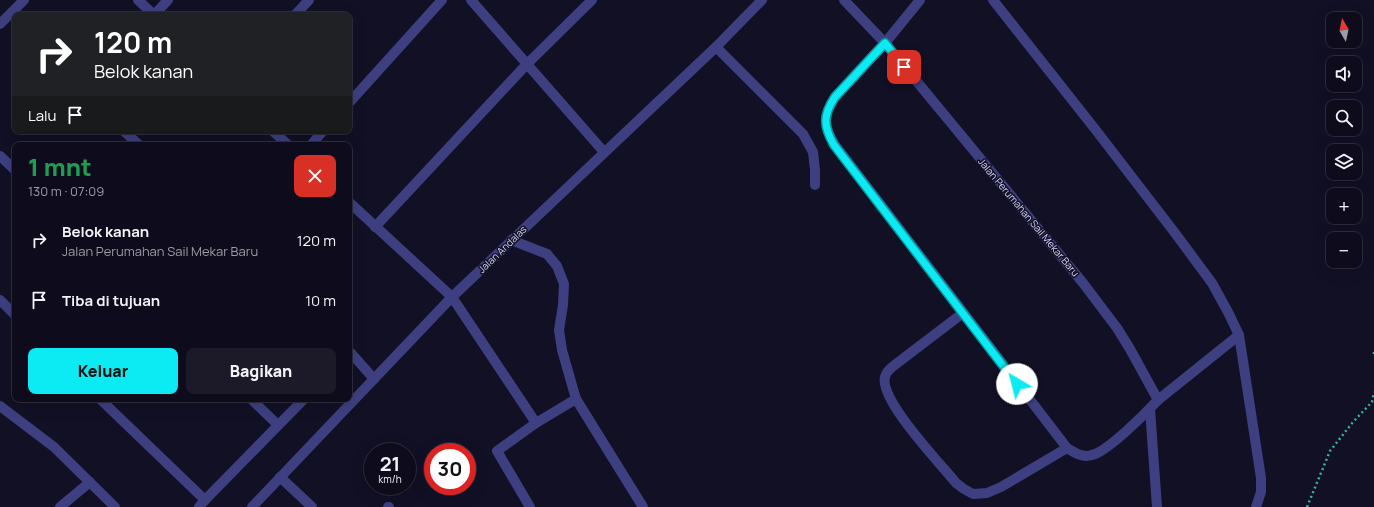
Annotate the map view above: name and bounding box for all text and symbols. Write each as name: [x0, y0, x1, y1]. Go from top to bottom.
north arrow: [1326, 12, 1362, 48]
map controls: [1326, 12, 1362, 268]
text: 120 m: [94, 23, 172, 61]
icon: right: [28, 28, 80, 80]
pin: [887, 50, 921, 84]
icon: arrive: [893, 56, 915, 78]
button: sound: [1326, 56, 1362, 92]
text: Belok kanan: [94, 59, 193, 83]
button: search: [1326, 100, 1362, 136]
icon: arrive: [64, 104, 86, 126]
text: Lalu: [28, 105, 56, 126]
button: layers: [1326, 144, 1362, 180]
text: 1 mnt: [28, 150, 92, 183]
button: close: [294, 155, 336, 197]
street label: Jalan Perumahan Sail Mekar Baru: [975, 155, 1083, 279]
text: 130 m · 07:09: [28, 182, 104, 200]
button: +: [1326, 188, 1362, 224]
text: Belok kanan: [62, 221, 149, 242]
street label: Jalan Andalas: [475, 222, 529, 276]
icon: right: [28, 229, 50, 251]
text: 120 m: [297, 230, 336, 251]
button: −: [1326, 232, 1362, 268]
text: Jalan Perumahan Sail Mekar Baru: [62, 242, 258, 260]
icon: arrive: [28, 289, 50, 311]
text: Tiba di tujuan: [62, 290, 160, 311]
text: 10 m: [305, 290, 336, 311]
button: Keluar: [28, 348, 178, 394]
button: Bagikan: [186, 348, 336, 394]
position arrow: [996, 363, 1038, 405]
speed limit sign: 30: [424, 443, 476, 495]
text: 21: [380, 450, 400, 477]
text: km/h: [378, 472, 402, 486]

